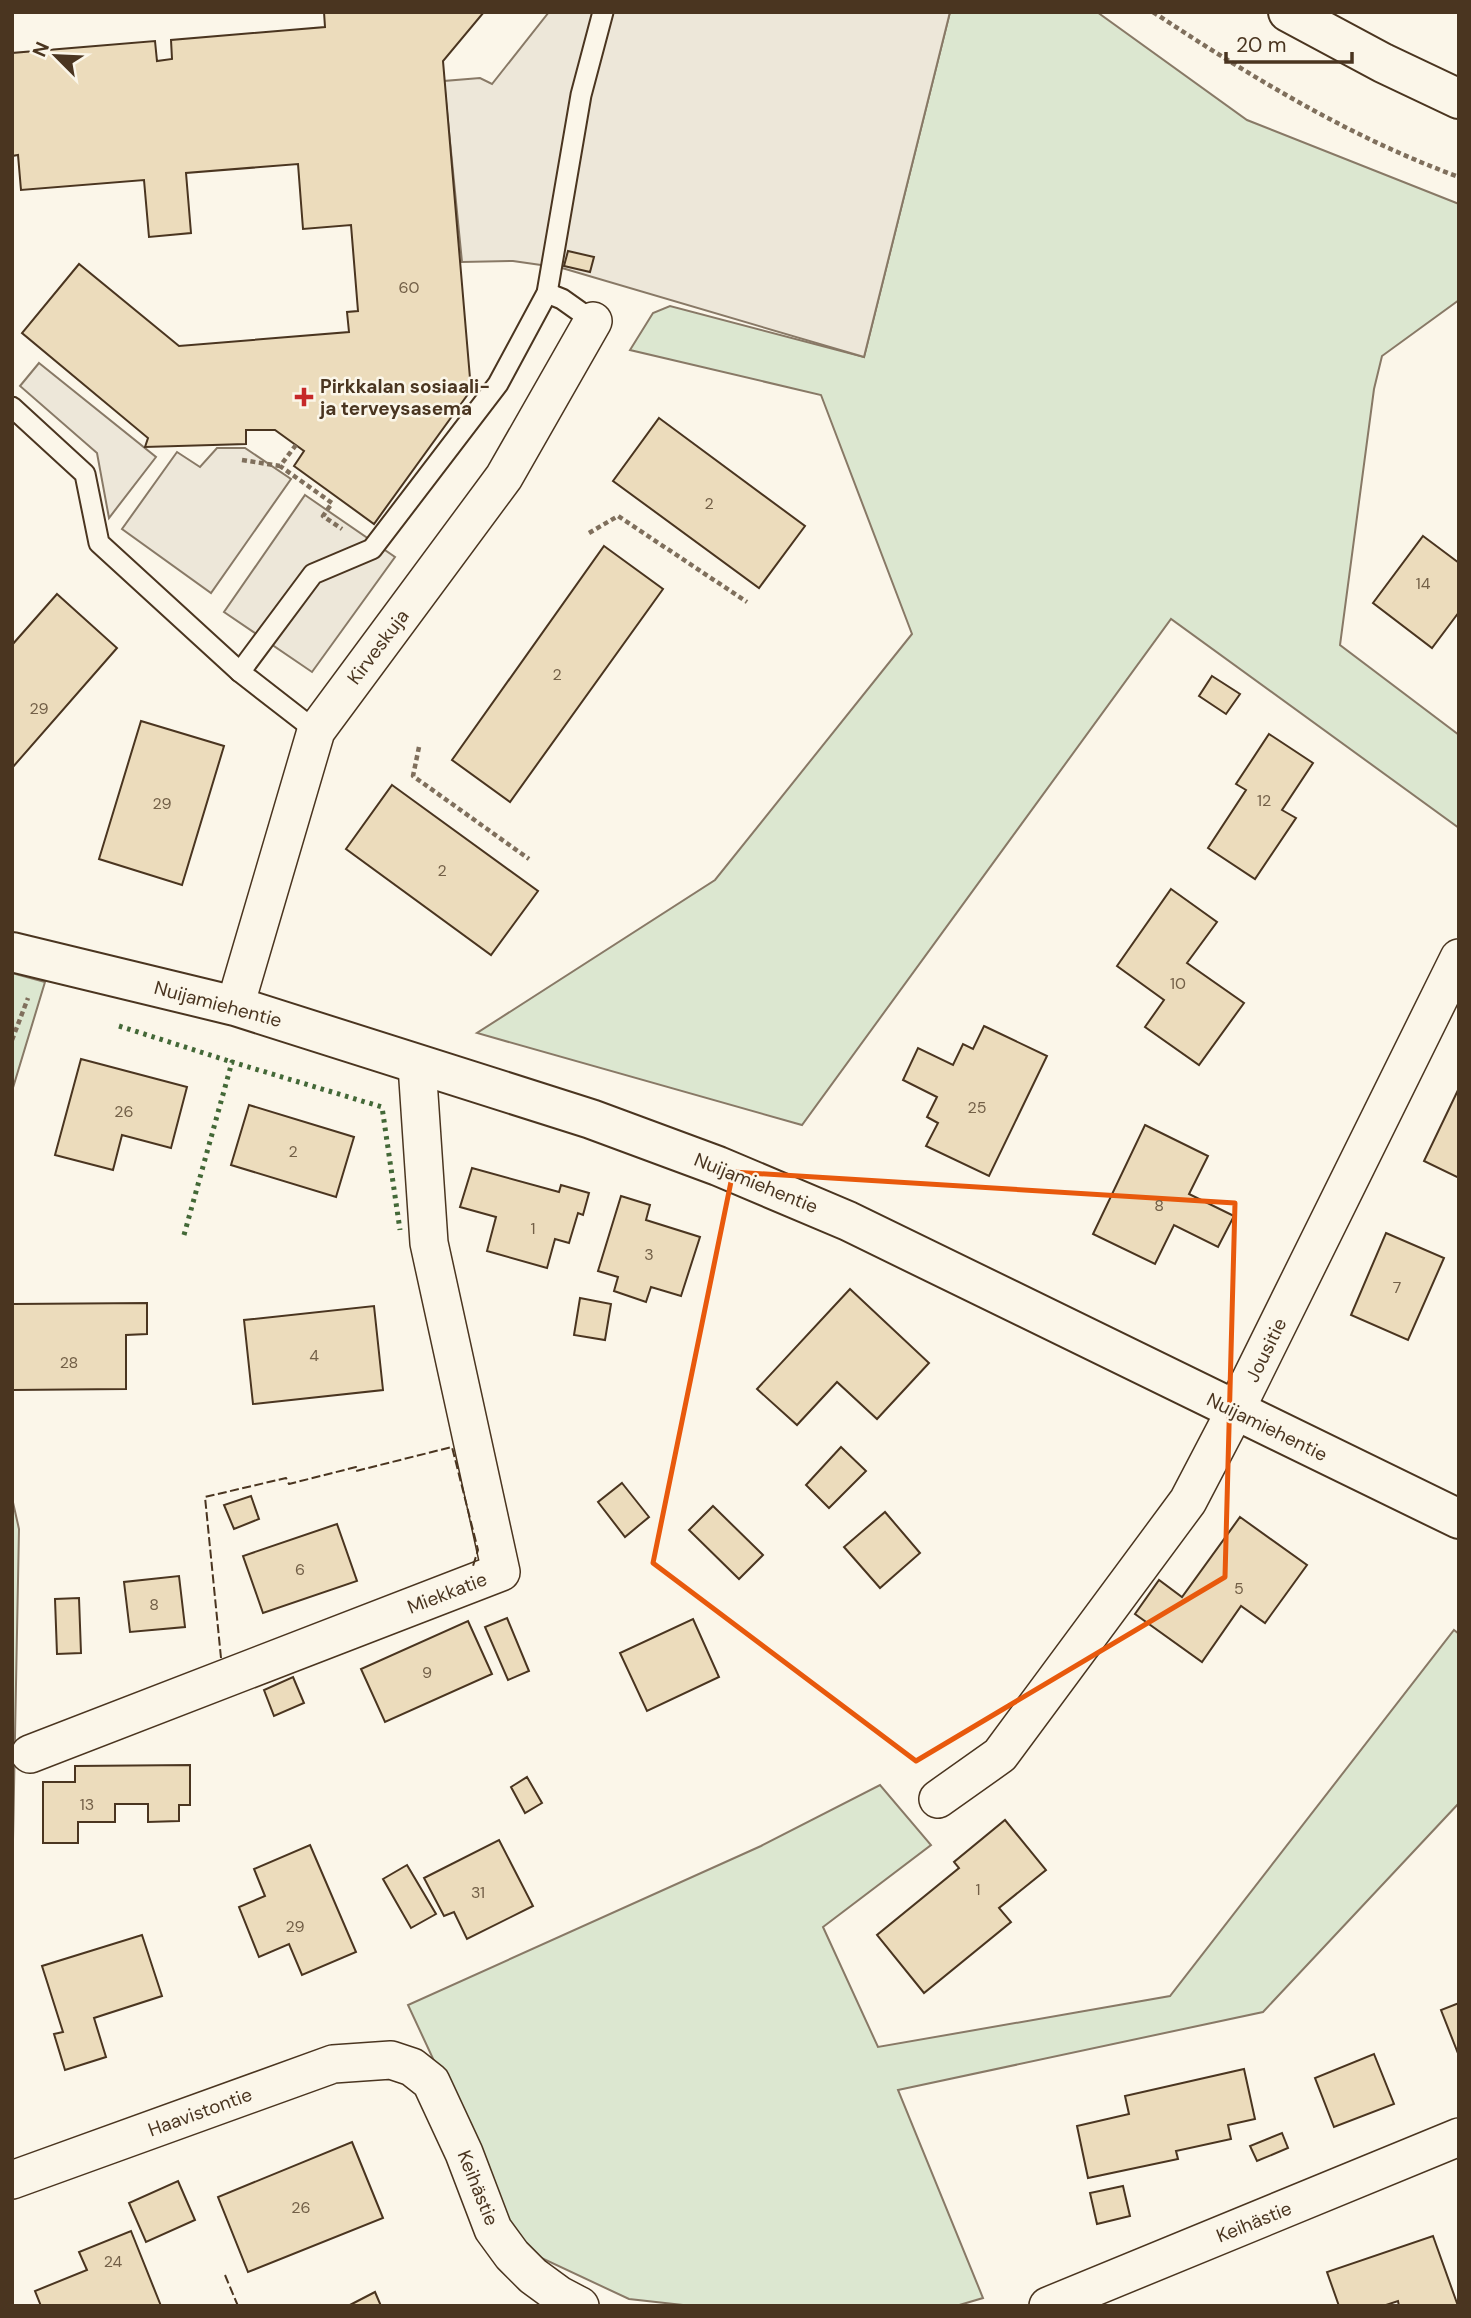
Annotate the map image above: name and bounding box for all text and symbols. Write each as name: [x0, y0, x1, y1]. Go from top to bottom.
north arrow: [21, 21, 91, 91]
scale bar: [1226, 21, 1352, 65]
text: 20 m: [1236, 31, 1287, 59]
text: N: [27, 38, 55, 61]
house number: 60: [399, 277, 420, 298]
place label: Pirkkalan sosiaali- ja terveysasema: [319, 374, 490, 421]
marker: Pirkkalan sosiaali- ja terveysasema: [294, 387, 314, 407]
house number: 2: [704, 493, 714, 514]
house number: 14: [1416, 573, 1431, 594]
street label: Kirveskuja: [342, 604, 414, 690]
house number: 2: [552, 664, 562, 685]
house number: 29: [29, 698, 49, 719]
house number: 12: [1257, 790, 1271, 811]
house number: 29: [152, 793, 172, 814]
house number: 2: [437, 860, 447, 881]
house number: 10: [1170, 973, 1186, 994]
street label: Nuijamiehentie: [151, 975, 285, 1033]
house number: 25: [968, 1097, 986, 1118]
house number: 26: [114, 1101, 134, 1122]
house number: 2: [288, 1141, 298, 1162]
street label: Nuijamiehentie: [690, 1147, 822, 1219]
house number: 8: [1154, 1195, 1164, 1216]
house number: 1: [531, 1218, 536, 1239]
house number: 3: [644, 1244, 654, 1265]
house number: 7: [1393, 1277, 1401, 1298]
street label: Jousitie: [1240, 1314, 1292, 1386]
house number: 4: [309, 1345, 319, 1366]
house number: 28: [60, 1352, 78, 1373]
street label: Nuijamiehentie: [1203, 1387, 1331, 1467]
house number: 6: [295, 1559, 305, 1580]
street label: Miekkatie: [404, 1566, 490, 1620]
house number: 5: [1234, 1578, 1244, 1599]
house number: 8: [149, 1594, 159, 1615]
house number: 9: [422, 1662, 432, 1683]
house number: 13: [80, 1794, 94, 1815]
house number: 1: [976, 1879, 981, 1900]
house number: 31: [471, 1882, 485, 1903]
house number: 29: [285, 1916, 305, 1937]
street label: Haavistontie: [144, 2082, 256, 2142]
street label: Keihästie: [452, 2147, 504, 2229]
street label: Keihästie: [1213, 2196, 1295, 2248]
house number: 26: [291, 2197, 311, 2218]
house number: 24: [104, 2251, 123, 2272]

